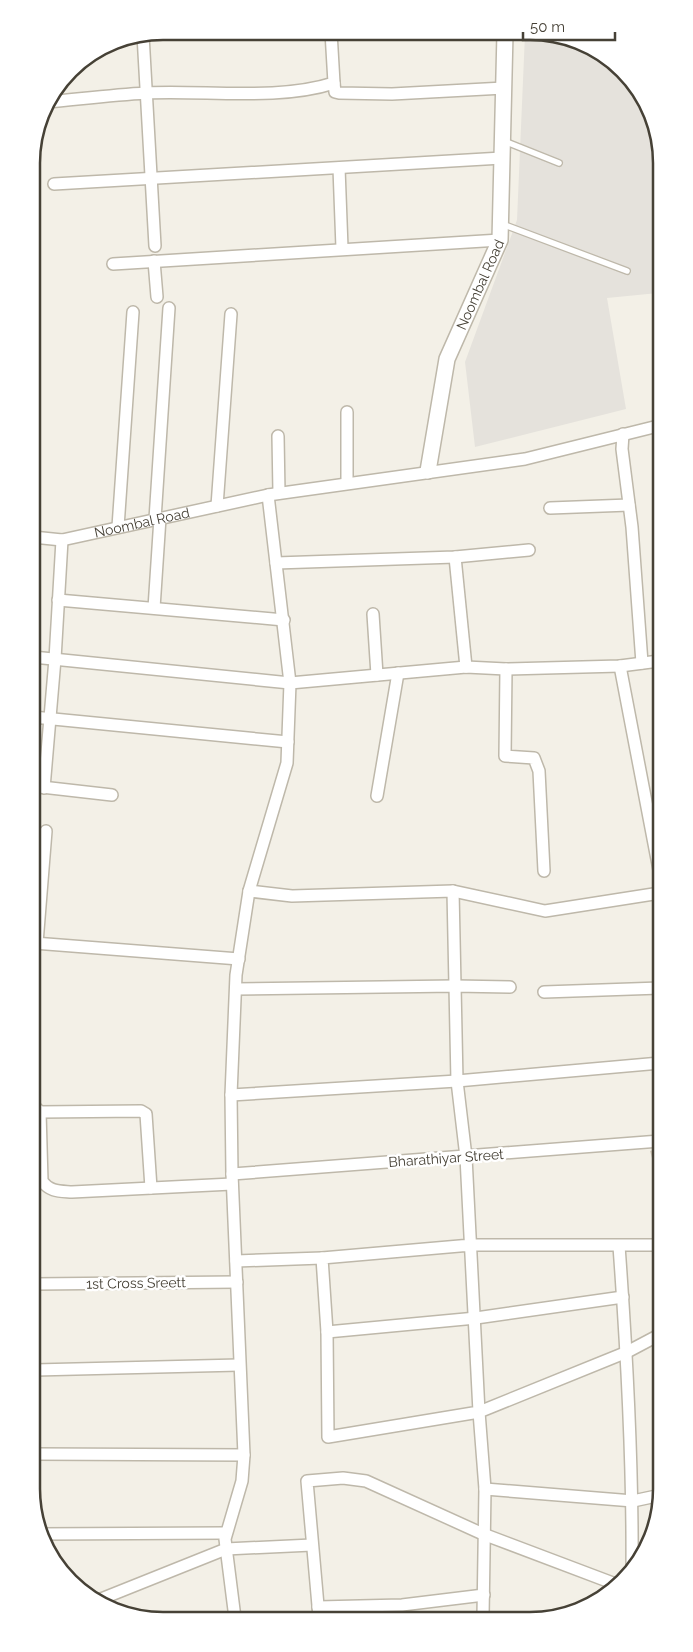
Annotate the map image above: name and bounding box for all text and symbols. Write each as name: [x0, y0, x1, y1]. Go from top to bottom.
scale bar: [523, 10, 616, 42]
text: 50 m: [530, 18, 565, 36]
street label: Noombal Road: [453, 237, 507, 332]
street label: Noombal Road: [93, 504, 191, 541]
street label: Bharathiyar Street: [388, 1146, 504, 1170]
street label: 1st Cross Sreett: [86, 1274, 186, 1292]

